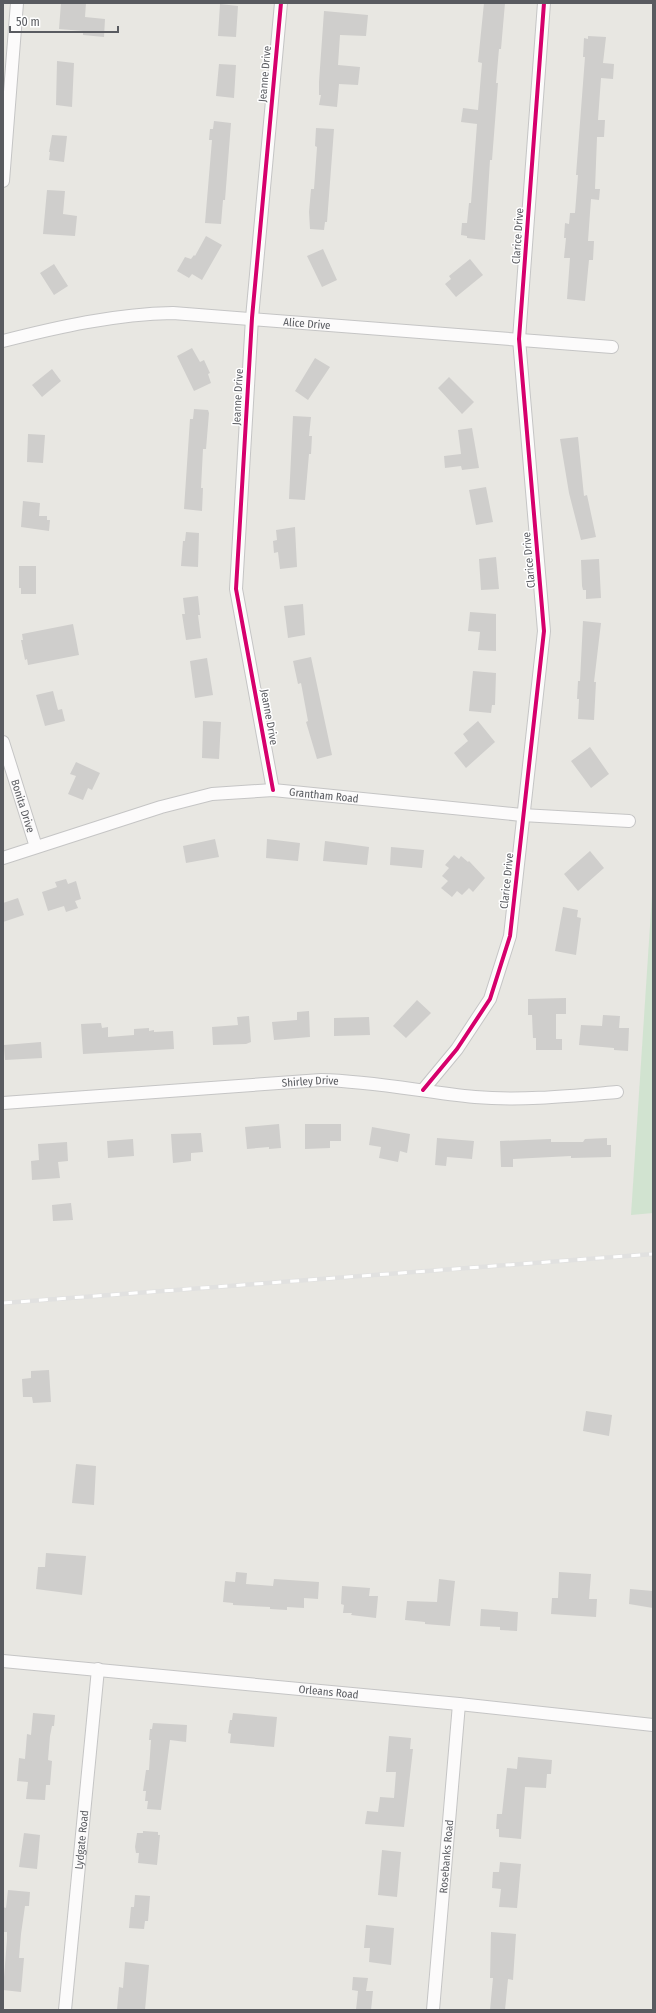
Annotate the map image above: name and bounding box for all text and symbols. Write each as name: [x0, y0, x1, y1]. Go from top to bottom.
scale bar: [10, 8, 118, 34]
text: 50 m: [16, 15, 40, 29]
street label: Jeanne Drive: [256, 45, 274, 103]
street label: Clarice Drive: [510, 208, 526, 264]
street label: Alice Drive: [283, 315, 331, 332]
street label: Jeanne Drive: [230, 368, 246, 426]
street label: Clarice Drive: [520, 531, 538, 589]
street label: Jeanne Drive: [258, 688, 280, 746]
street label: Bonita Drive: [9, 778, 38, 834]
street label: Grantham Road: [289, 785, 359, 805]
street label: Clarice Drive: [498, 852, 516, 910]
street label: Shirley Drive: [281, 1073, 339, 1089]
street label: Orleans Road: [298, 1682, 359, 1701]
street label: Lydgate Road: [72, 1810, 91, 1870]
street label: Rosebanks Road: [436, 1819, 456, 1894]

